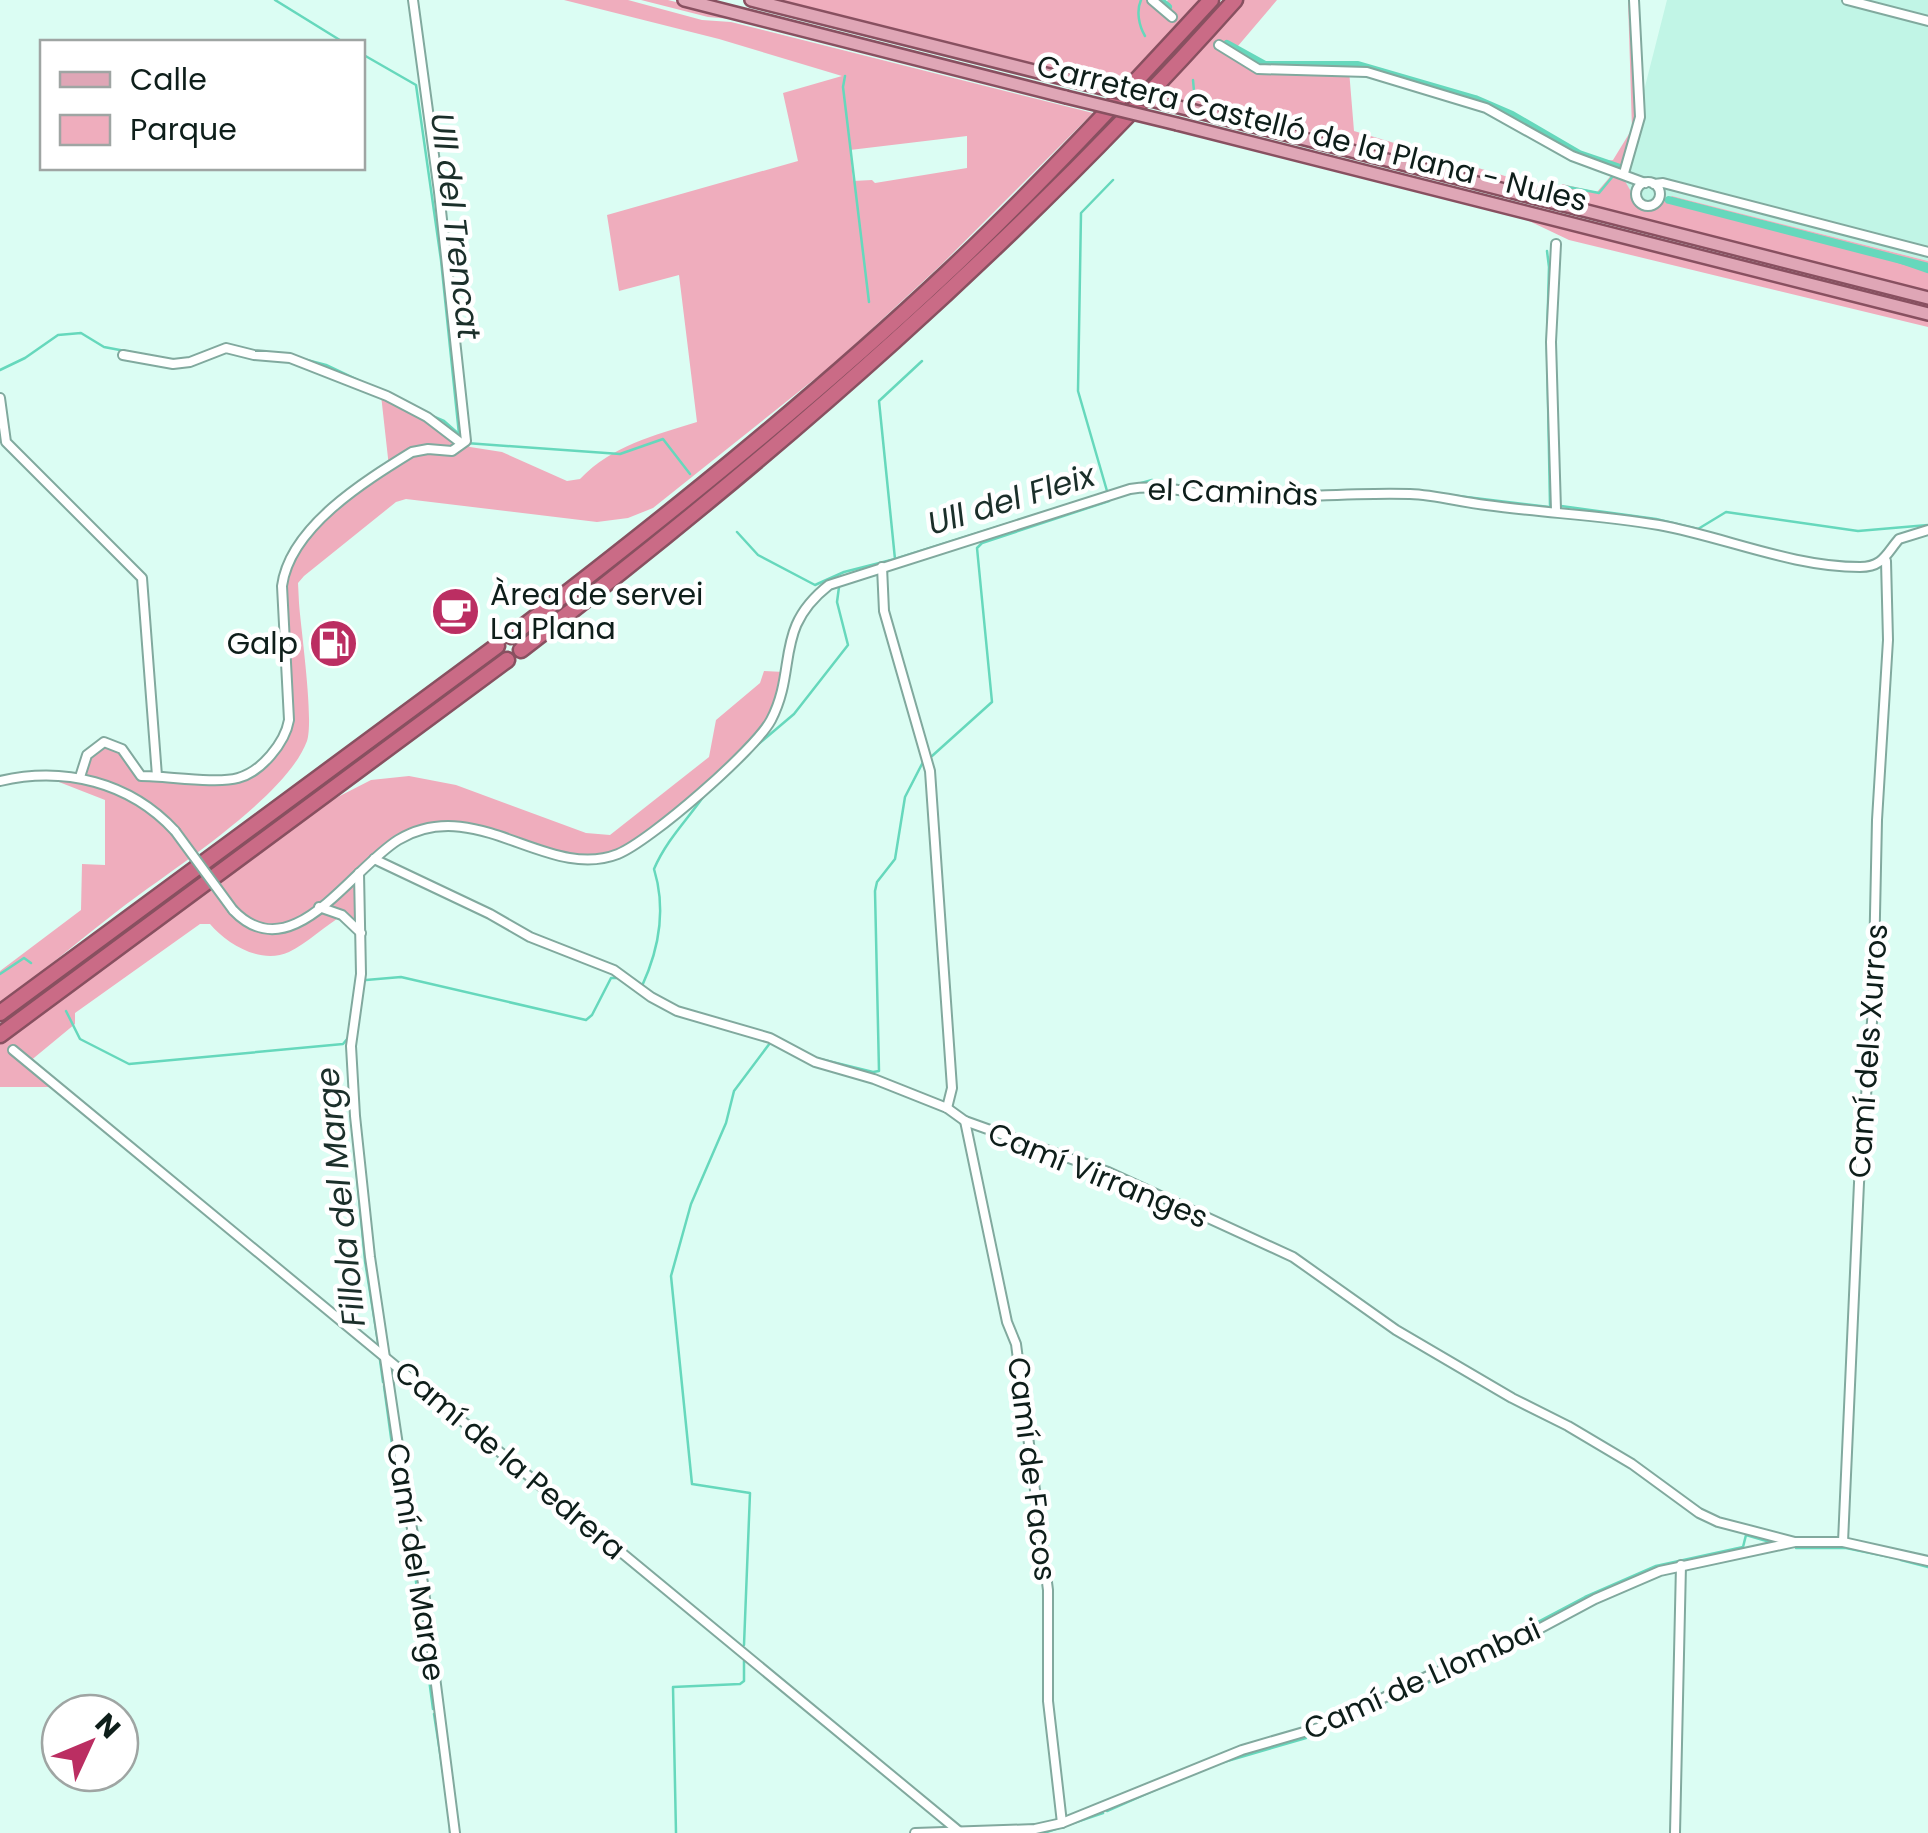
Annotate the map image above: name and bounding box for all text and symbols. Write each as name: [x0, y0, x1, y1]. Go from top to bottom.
legend: [40, 40, 365, 170]
street label: Carretera Castelló de la Plana - Nules: [1032, 44, 1592, 222]
text: Calle: [130, 58, 207, 101]
text: Parque: [130, 108, 237, 151]
water label: Ull del Trencat: [420, 110, 492, 343]
water label: Ull del Fleix: [922, 452, 1102, 546]
street label: el Caminàs: [1147, 468, 1319, 516]
place label: Àrea de servei La Plana: [490, 573, 703, 650]
cafe icon: Àrea de servei La Plana: [429, 585, 481, 637]
fuel station icon: Galp: [307, 617, 359, 669]
place label: Galp: [227, 622, 298, 665]
street label: Camí dels Xurros: [1838, 922, 1898, 1180]
water label: Fillola del Marge: [304, 1065, 376, 1329]
street label: Camí Virranges: [982, 1111, 1214, 1239]
street label: Camí de la Pedrera: [385, 1350, 635, 1570]
street label: Camí de Facos: [997, 1355, 1067, 1583]
street label: Camí del Marge: [376, 1440, 456, 1684]
street label: Camí de Llombai: [1297, 1607, 1547, 1751]
north arrow: [40, 1693, 140, 1793]
text: N: [86, 1705, 129, 1747]

